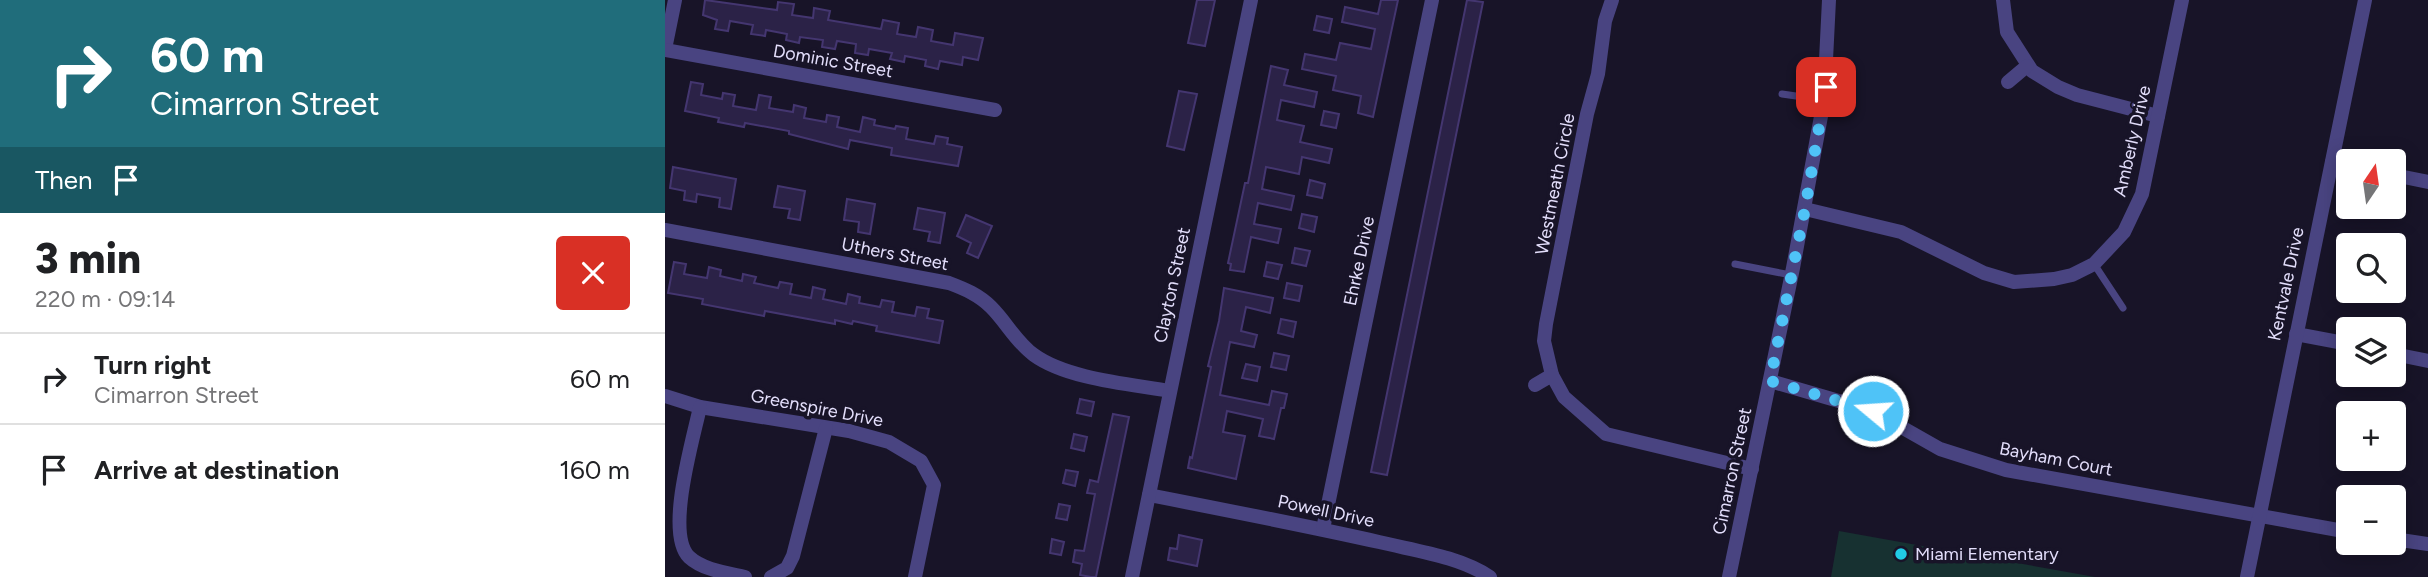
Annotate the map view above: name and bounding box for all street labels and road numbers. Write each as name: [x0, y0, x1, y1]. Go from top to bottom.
street label: Dominic Street: [771, 40, 895, 82]
street label: Amberly Drive: [2109, 83, 2156, 199]
street label: Westmeath Circle: [1530, 111, 1580, 257]
street label: Ehrke Drive: [1339, 214, 1379, 308]
street label: Clayton Street: [1149, 225, 1195, 345]
street label: Kentvale Drive: [2263, 225, 2309, 343]
street label: Uthers Street: [840, 233, 951, 275]
street label: Greenspire Drive: [749, 384, 885, 432]
street label: Cimarron Street: [1708, 405, 1756, 536]
street label: Bayham Court: [1998, 437, 2115, 481]
street label: Powell Drive: [1276, 490, 1376, 532]

